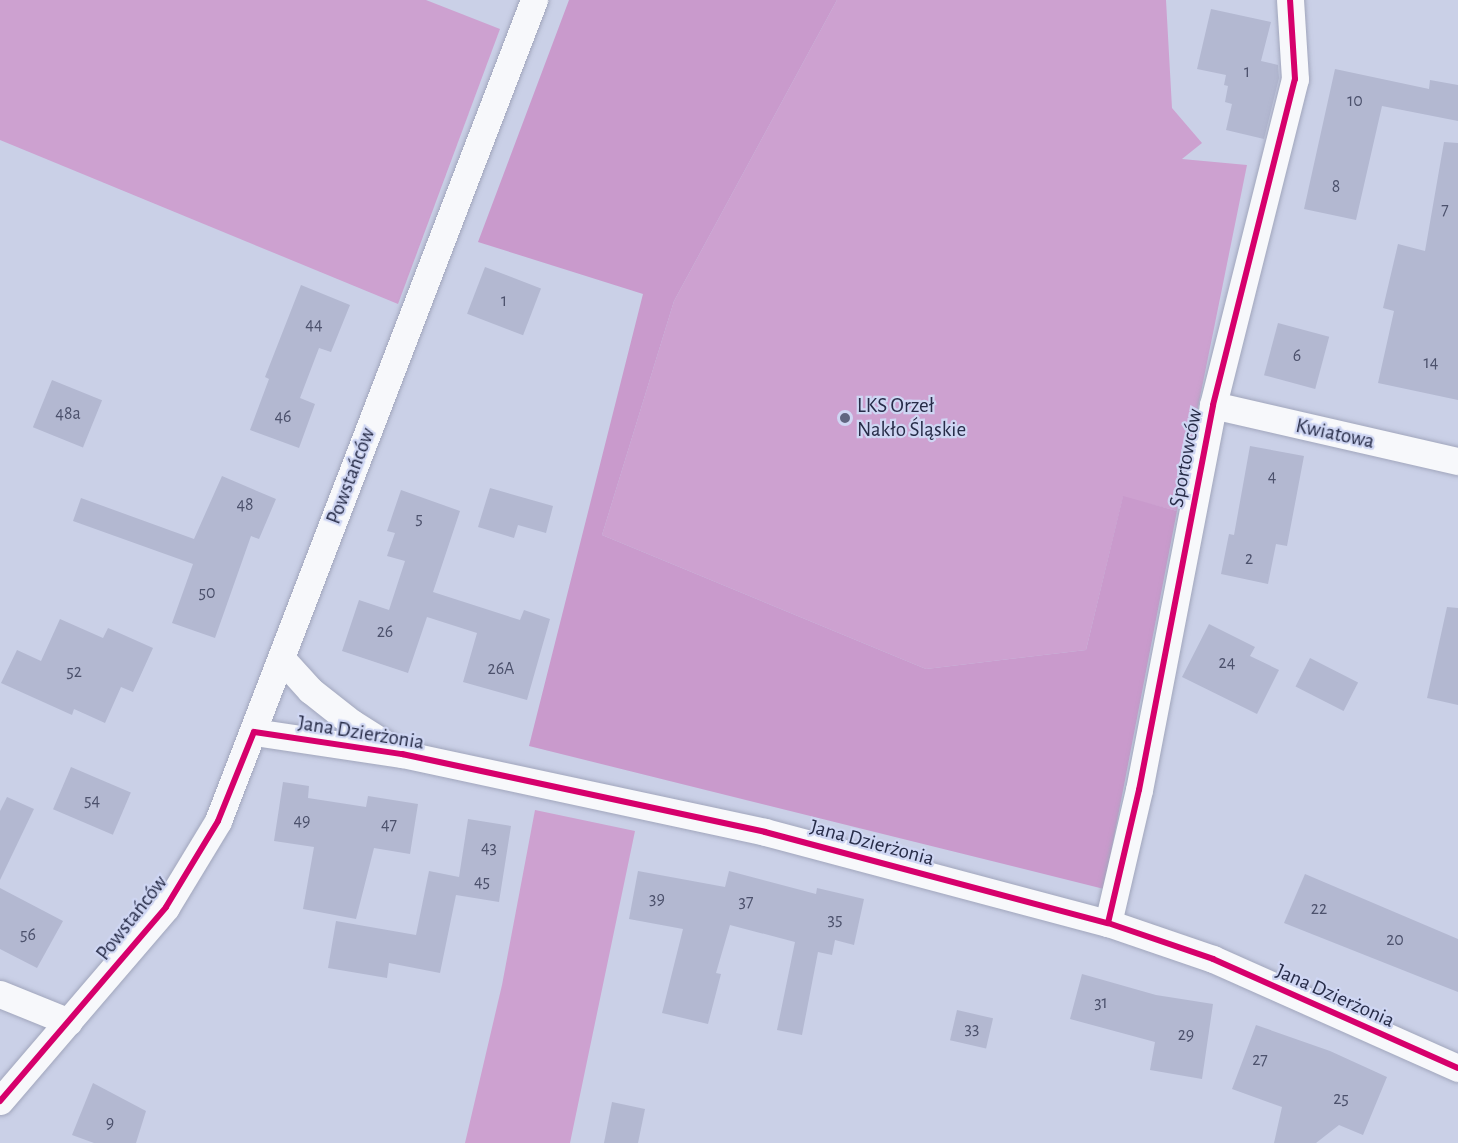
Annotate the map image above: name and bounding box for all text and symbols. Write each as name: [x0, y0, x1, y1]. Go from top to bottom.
house number: 1: [1244, 61, 1250, 83]
house number: 10: [1347, 90, 1363, 112]
house number: 8: [1332, 176, 1340, 198]
house number: 7: [1441, 199, 1449, 221]
house number: 1: [501, 290, 507, 312]
house number: 44: [305, 314, 323, 336]
house number: 6: [1293, 345, 1301, 367]
house number: 14: [1424, 352, 1438, 374]
place label: LKS Orzeł Nakło Śląskie: [857, 393, 966, 443]
house number: 48a: [55, 403, 81, 425]
house number: 46: [274, 406, 292, 428]
street label: Sportowców: [1164, 407, 1208, 509]
marker: LKS Orzeł Nakło Śląskie: [838, 411, 852, 425]
street label: Kwiatowa: [1293, 413, 1377, 455]
street label: Powstańców: [321, 424, 381, 528]
house number: 4: [1268, 466, 1276, 488]
house number: 48: [236, 494, 254, 516]
house number: 5: [415, 508, 423, 530]
house number: 2: [1245, 548, 1253, 570]
house number: 50: [198, 582, 216, 604]
house number: 26: [377, 621, 393, 643]
house number: 24: [1219, 652, 1235, 674]
house number: 26A: [487, 658, 515, 680]
house number: 52: [66, 661, 82, 683]
street label: Jana Dzierżonia: [296, 711, 426, 755]
house number: 54: [84, 790, 100, 812]
house number: 49: [293, 810, 311, 832]
house number: 47: [381, 814, 397, 836]
street label: Jana Dzierżonia: [807, 814, 937, 872]
house number: 43: [481, 837, 497, 859]
street label: Powstańców: [91, 870, 173, 966]
house number: 45: [474, 871, 490, 893]
house number: 39: [649, 888, 665, 910]
house number: 37: [739, 891, 753, 913]
house number: 22: [1311, 898, 1327, 920]
house number: 35: [828, 909, 842, 931]
house number: 56: [20, 924, 36, 946]
house number: 20: [1386, 929, 1404, 951]
street label: Jana Dzierżonia: [1272, 959, 1398, 1033]
house number: 31: [1094, 992, 1108, 1014]
house number: 33: [965, 1018, 979, 1040]
house number: 29: [1178, 1024, 1194, 1046]
house number: 27: [1252, 1049, 1268, 1071]
house number: 25: [1333, 1088, 1349, 1110]
house number: 9: [106, 1112, 114, 1134]

